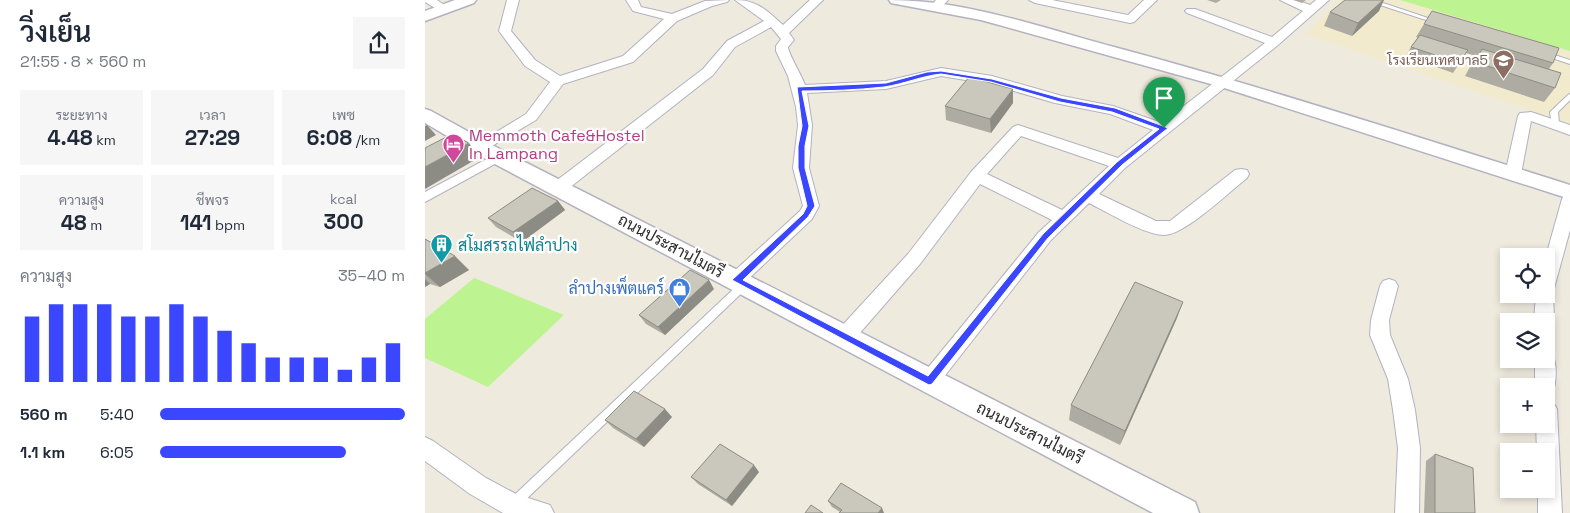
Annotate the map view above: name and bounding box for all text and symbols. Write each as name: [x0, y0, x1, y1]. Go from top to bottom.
text: วิ่งเย็น: [20, 14, 91, 50]
button: share: [353, 17, 405, 69]
school or university icon: โรงเรียนเทศบาล5: [1492, 48, 1516, 79]
text: 21:55 · 8 × 560 m: [20, 51, 146, 72]
place label: โรงเรียนเทศบาล5: [1386, 51, 1488, 69]
pin: [1143, 77, 1185, 128]
icon: arrive: [1150, 84, 1178, 112]
text: ระยะทาง: [55, 106, 108, 124]
text: เวลา: [199, 106, 226, 124]
text: เพซ: [332, 106, 355, 124]
text: 4.48: [47, 124, 93, 151]
text: 27:29: [185, 124, 240, 151]
text: 6:08: [307, 124, 352, 151]
place label: Memmoth Cafe&Hostel In Lampang: [469, 125, 645, 164]
text: km: [93, 131, 116, 149]
text: /km: [352, 131, 380, 149]
hotel icon: Memmoth Cafe&Hostel In Lampang: [441, 132, 465, 163]
text: kcal: [330, 190, 357, 208]
text: ความสูง: [59, 191, 104, 209]
text: ชีพจร: [196, 191, 229, 209]
text: 300: [324, 208, 363, 235]
street label: ถนนประสานไมตรี: [614, 208, 728, 283]
text: 48: [61, 209, 87, 236]
text: 141: [180, 209, 211, 236]
text: m: [87, 216, 102, 234]
text: bpm: [211, 216, 245, 234]
building icon: สโมสรรถไฟลำปาง: [430, 233, 454, 264]
place label: สโมสรรถไฟลำปาง: [458, 234, 578, 256]
map controls: [1500, 248, 1555, 498]
button: locate: [1500, 248, 1555, 303]
text: 35–40 m: [338, 265, 405, 286]
text: ความสูง: [20, 266, 72, 287]
place label: ลำปางเพ็ตแคร์: [569, 275, 664, 299]
shop icon: ลำปางเพ็ตแคร์: [668, 276, 692, 307]
button: layers: [1500, 313, 1555, 368]
button: +: [1500, 378, 1555, 433]
street label: ถนนประสานไมตรี: [973, 396, 1088, 469]
text: 560 m: [20, 404, 68, 425]
text: 5:40: [100, 404, 134, 425]
text: 1.1 km: [20, 442, 65, 463]
text: 6:05: [100, 442, 134, 463]
button: −: [1500, 443, 1555, 498]

